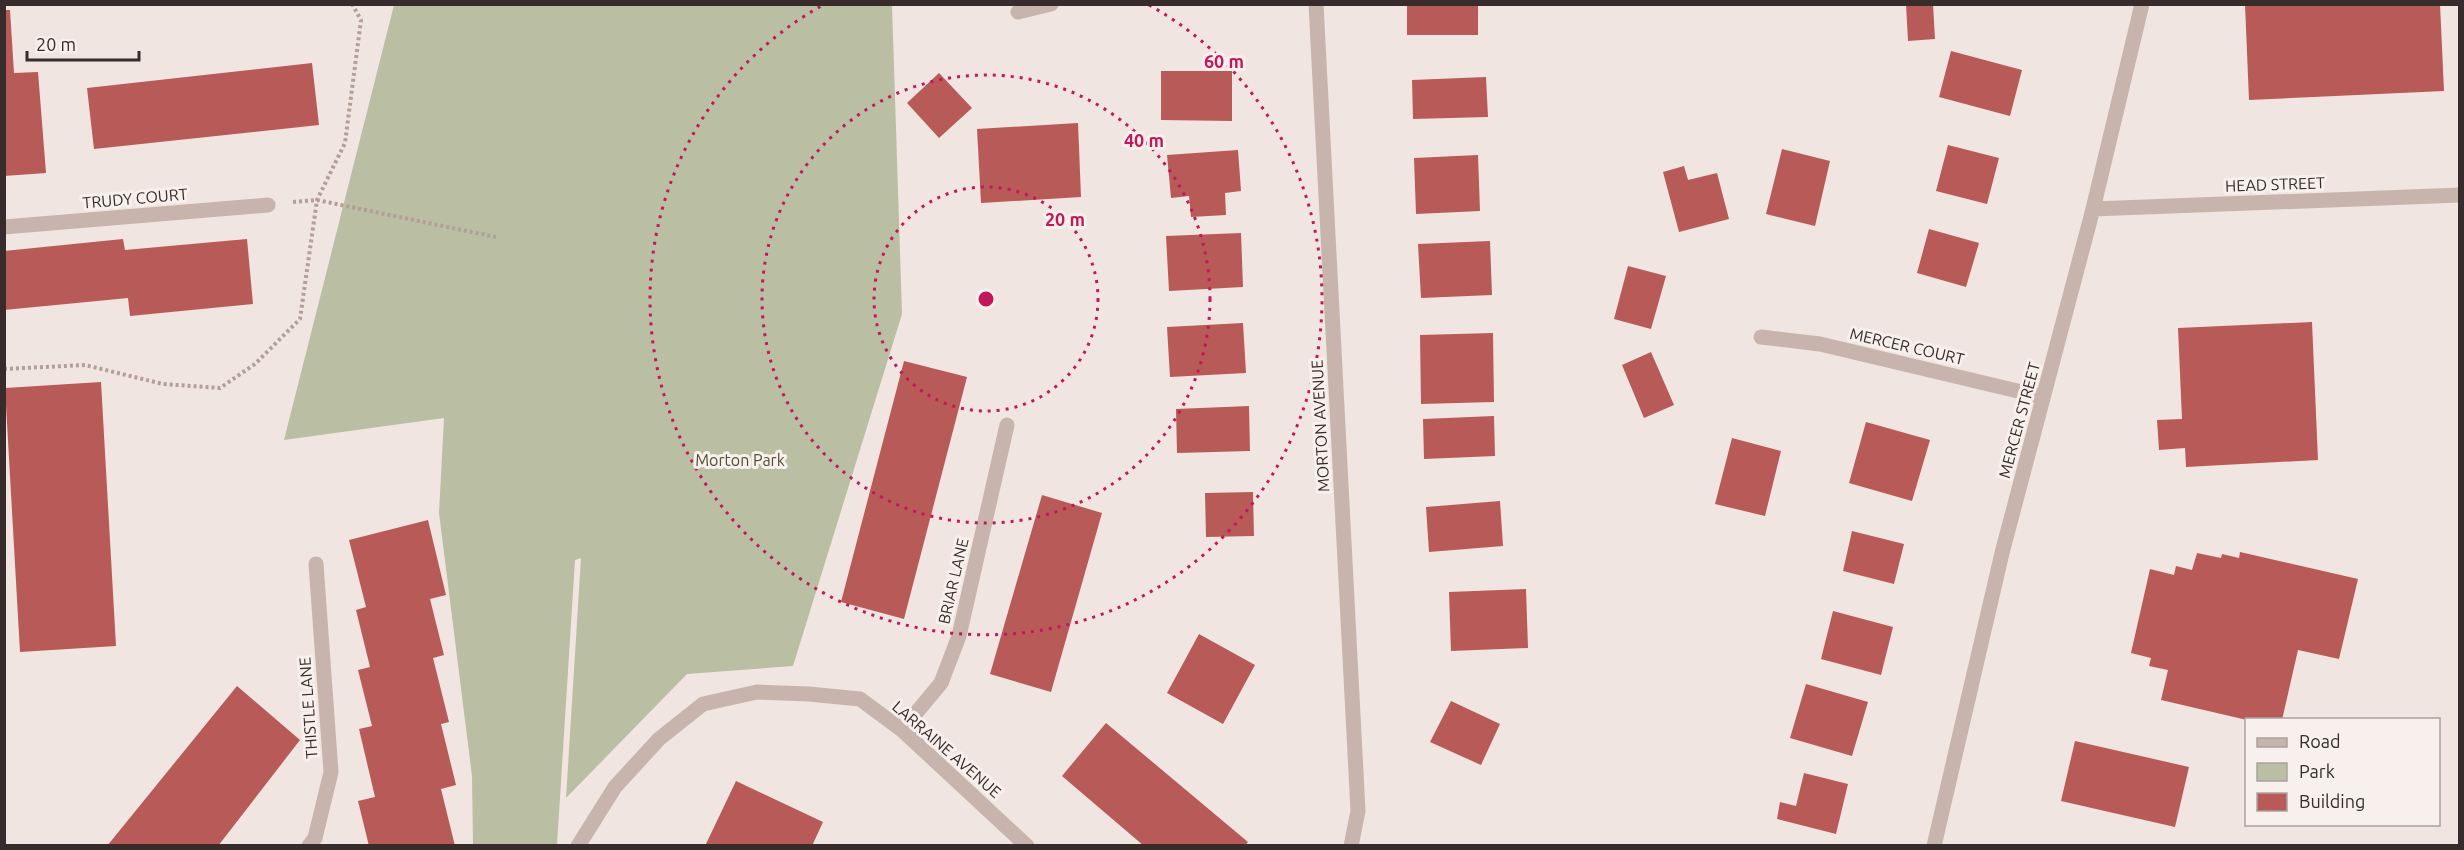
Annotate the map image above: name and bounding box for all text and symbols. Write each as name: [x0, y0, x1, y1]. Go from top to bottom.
scale bar: [27, 24, 140, 62]
text: 20 m: [36, 34, 76, 54]
text: 60 m: [1204, 51, 1244, 71]
text: 40 m: [1124, 130, 1164, 150]
street label: HEAD STREET: [2225, 173, 2325, 195]
street label: TRUDY COURT: [82, 184, 188, 212]
text: 20 m: [1045, 209, 1085, 229]
centre of rings: [976, 289, 996, 309]
street label: MERCER COURT: [1848, 324, 1966, 368]
street label: MORTON AVENUE: [1308, 359, 1332, 493]
street label: MERCER STREET: [1995, 360, 2043, 480]
park label: Morton Park: [695, 451, 785, 469]
street label: BRIAR LANE: [934, 536, 972, 626]
street label: THISTLE LANE: [295, 657, 321, 759]
street label: LARRAINE AVENUE: [889, 697, 1005, 801]
legend: [2245, 718, 2440, 826]
text: Road: [2299, 731, 2341, 751]
text: Park: [2299, 761, 2335, 781]
text: Building: [2299, 791, 2365, 811]

